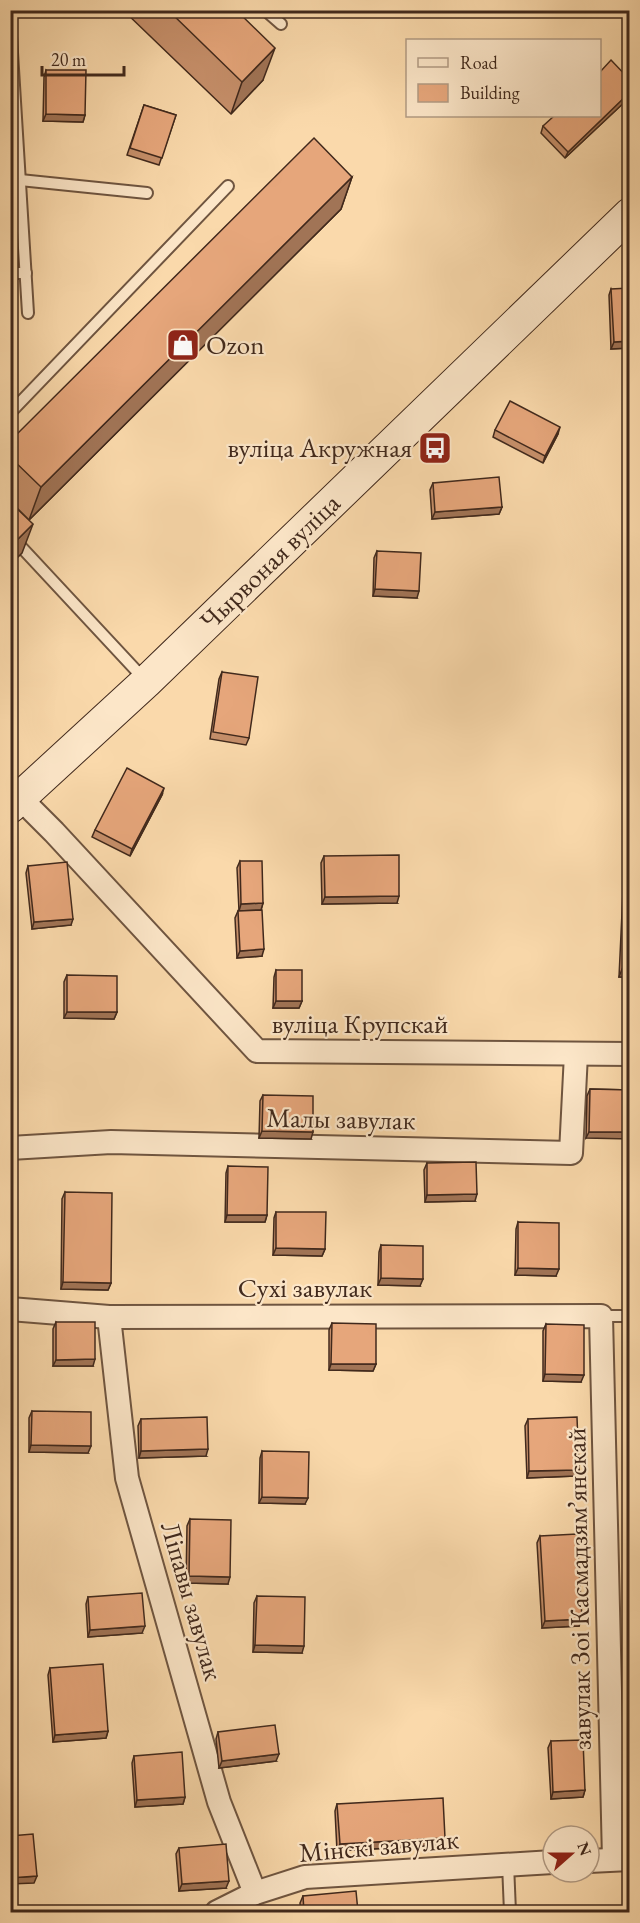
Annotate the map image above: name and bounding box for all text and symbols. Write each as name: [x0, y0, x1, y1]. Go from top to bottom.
scale bar: [42, 39, 124, 77]
legend: [406, 39, 601, 117]
text: 20 m: [51, 48, 86, 71]
text: Road: [460, 51, 499, 74]
text: Building: [460, 81, 520, 104]
shop icon: Ozon: [165, 327, 201, 363]
place label: Ozon: [206, 327, 264, 362]
place label: вуліца Акружная: [228, 430, 412, 465]
bus stop icon: вуліца Акружная: [417, 430, 453, 466]
street label: Чырвоная вуліца: [192, 486, 348, 638]
street label: вуліца Крупскай: [272, 1006, 448, 1041]
street label: Малы завулак: [266, 1100, 416, 1137]
street label: Сухі завулак: [238, 1270, 372, 1305]
street label: завулак Зоі Касмадзямʼянскай: [558, 1427, 599, 1751]
street label: Ліпавы завулак: [153, 1517, 232, 1684]
street label: Мінскі завулак: [298, 1821, 460, 1870]
north arrow: [541, 1824, 601, 1884]
text: N: [572, 1839, 597, 1859]

